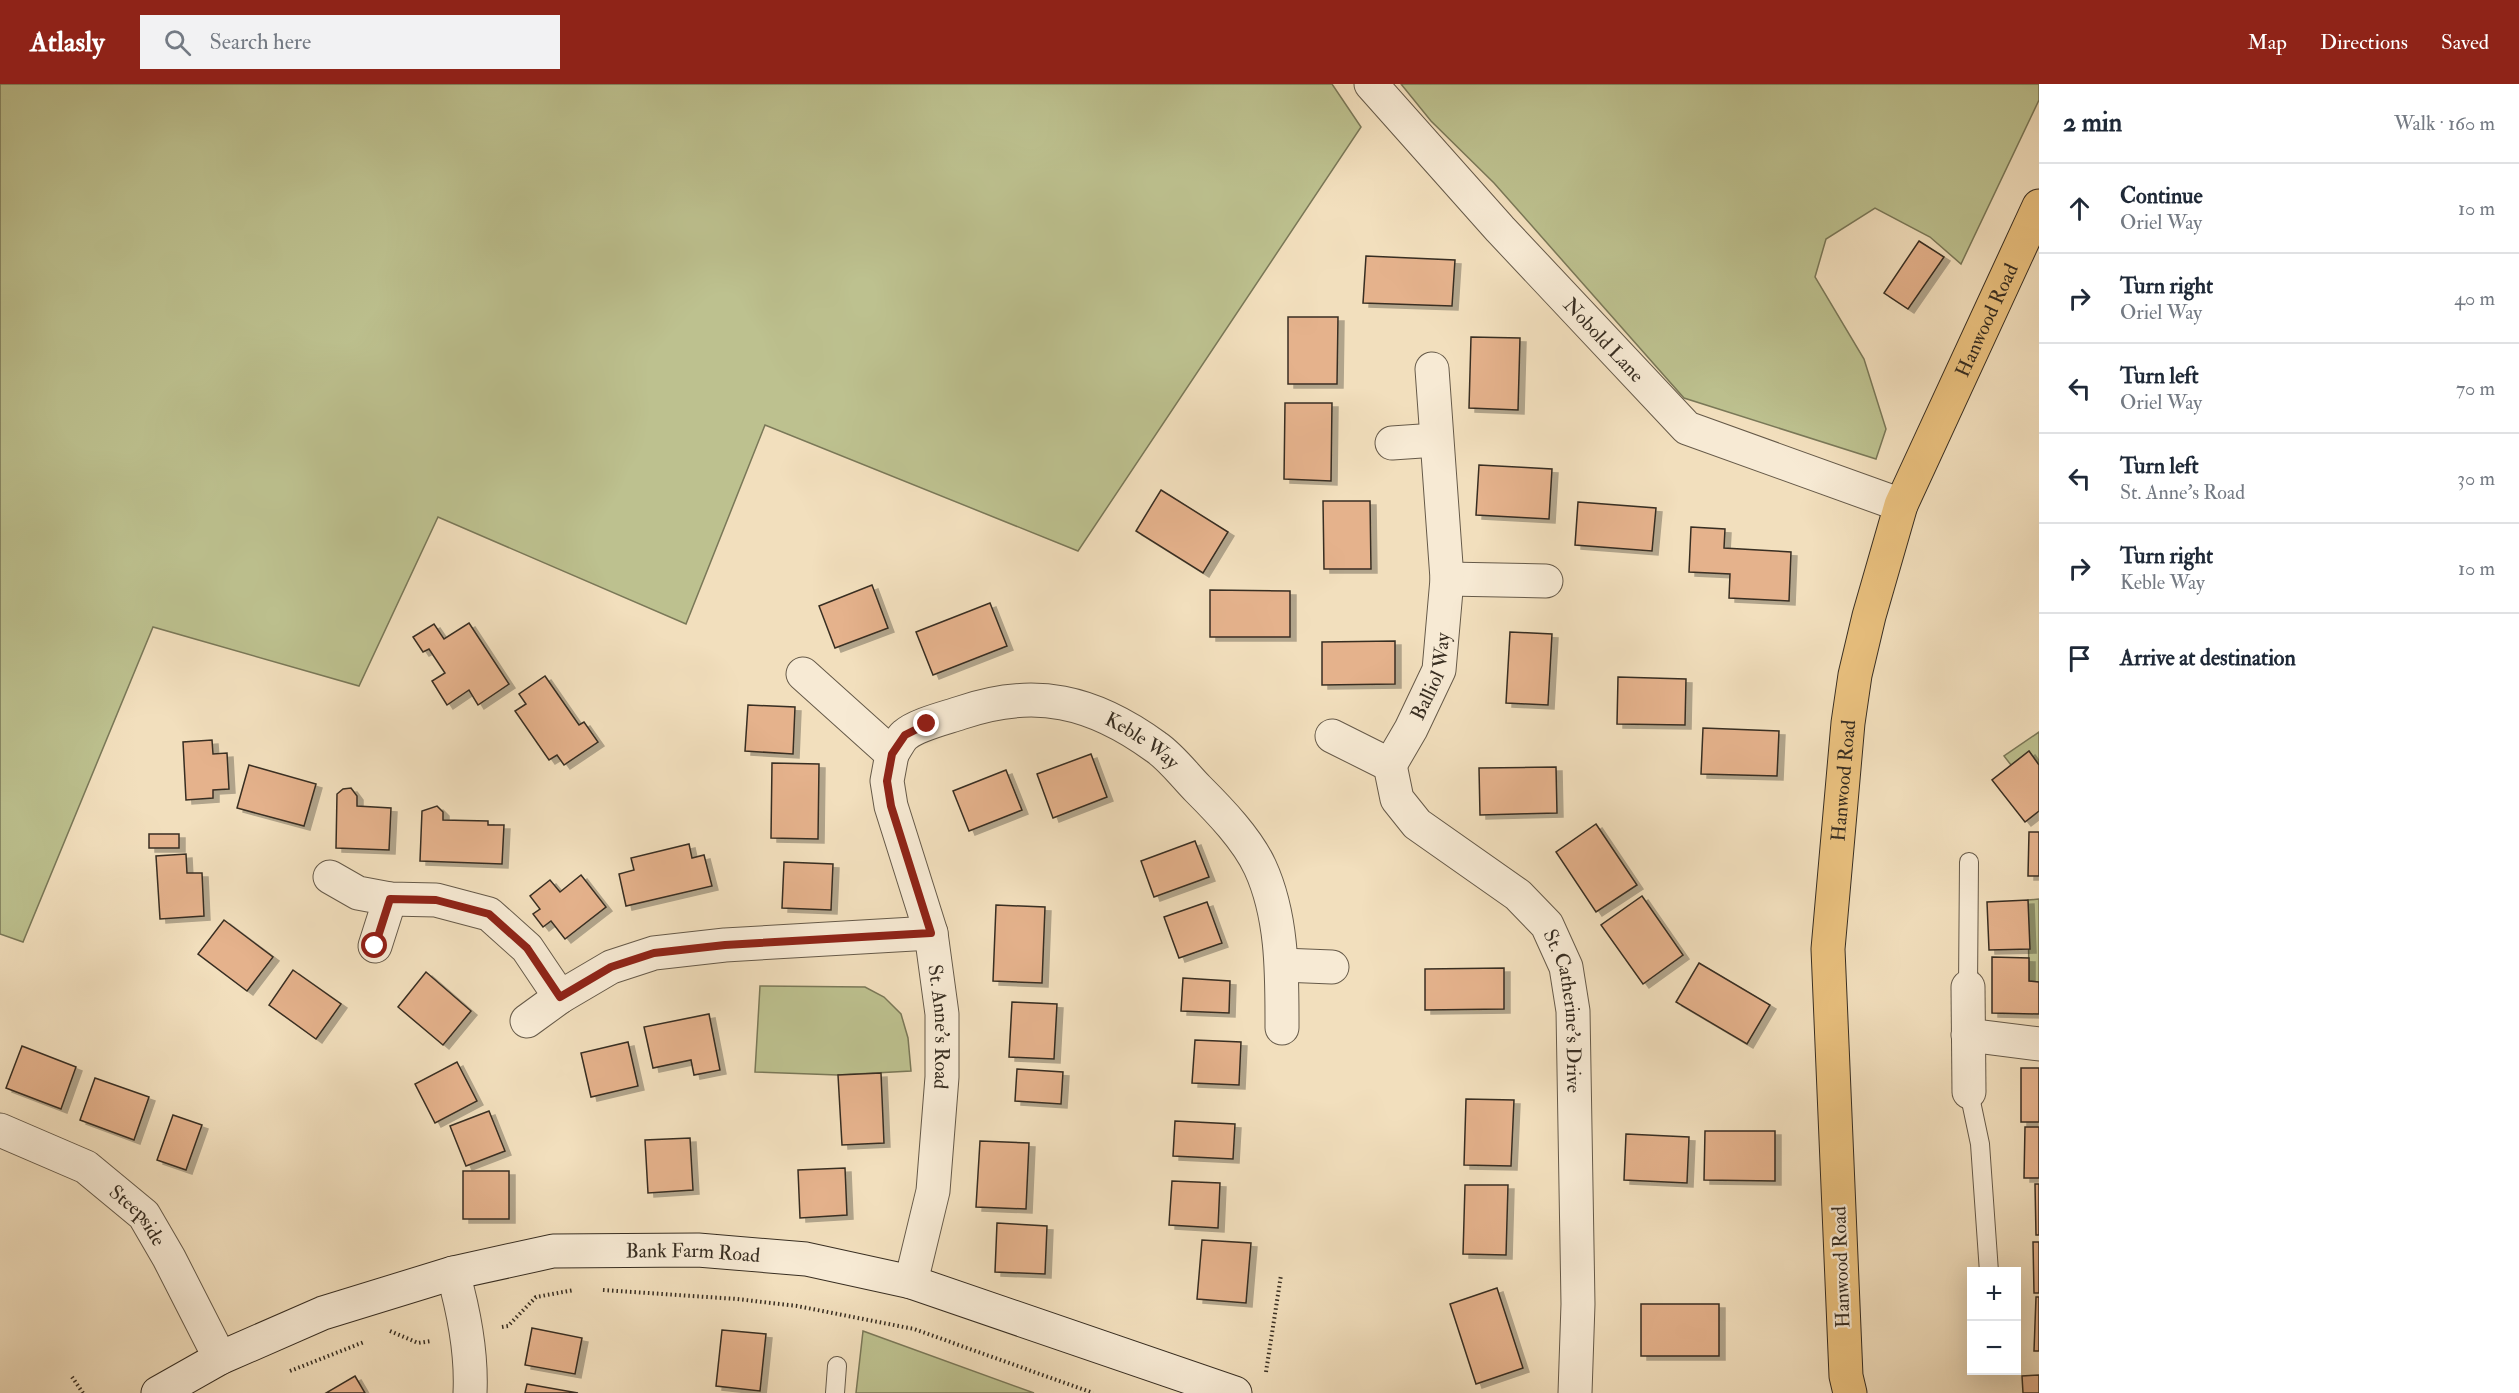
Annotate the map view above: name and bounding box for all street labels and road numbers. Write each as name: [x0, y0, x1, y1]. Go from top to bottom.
street label: Hanwood Road: [1949, 259, 2023, 381]
street label: Nobold Lane: [1558, 292, 1650, 387]
street label: Balliol Way: [1405, 630, 1455, 724]
street label: Keble Way: [1101, 706, 1186, 775]
street label: Hanwood Road: [1825, 718, 1861, 842]
street label: St. Catherine's Drive: [1538, 925, 1587, 1093]
street label: St. Anne's Road: [923, 963, 955, 1090]
street label: Steepside: [104, 1179, 172, 1250]
street label: Hanwood Road: [1826, 1205, 1856, 1328]
street label: Bank Farm Road: [626, 1237, 761, 1268]

